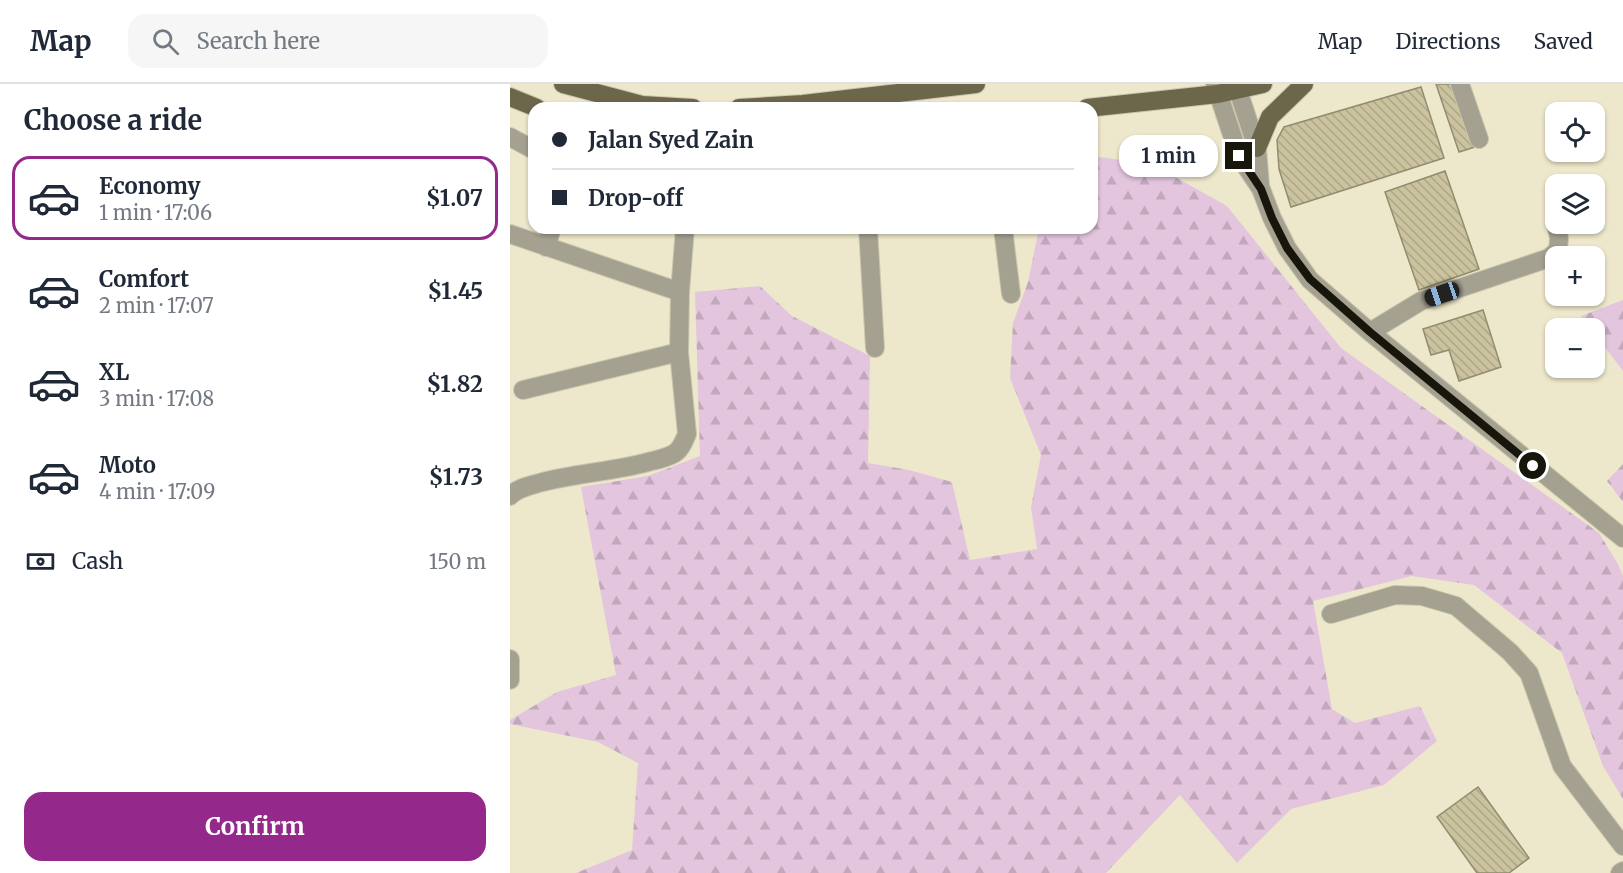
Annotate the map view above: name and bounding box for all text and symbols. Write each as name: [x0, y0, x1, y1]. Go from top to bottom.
search box: [128, 14, 548, 68]
text: Map: [30, 23, 92, 59]
icon: search: [149, 25, 182, 58]
text: Search here: [197, 27, 320, 55]
text: Map: [1318, 28, 1362, 55]
text: Directions: [1395, 28, 1500, 55]
text: Saved: [1533, 28, 1593, 55]
map controls: [1545, 102, 1605, 378]
button: locate: [1545, 102, 1605, 162]
text: Choose a ride: [24, 103, 202, 137]
text: Jalan Syed Zain: [588, 126, 754, 154]
callout: 1 min: [1119, 135, 1218, 177]
route end: [1225, 142, 1252, 169]
text: 1 min: [1141, 143, 1196, 168]
icon: car: [27, 171, 81, 225]
text: Economy: [99, 172, 200, 200]
button: layers: [1545, 174, 1605, 234]
text: $1.07: [426, 184, 483, 212]
text: Drop-off: [588, 184, 683, 212]
text: 1 min · 17:06: [99, 200, 212, 225]
button: +: [1545, 246, 1605, 306]
icon: car: [27, 264, 81, 318]
text: Comfort: [99, 265, 189, 293]
text: $1.45: [428, 277, 483, 305]
car: [1422, 280, 1462, 308]
text: 2 min · 17:07: [99, 293, 214, 318]
button: −: [1545, 318, 1605, 378]
icon: car: [27, 357, 81, 411]
text: XL: [99, 358, 129, 386]
text: $1.82: [426, 370, 483, 398]
text: 3 min · 17:08: [99, 386, 214, 411]
icon: car: [27, 450, 81, 504]
text: Moto: [99, 451, 156, 479]
route start: [1519, 452, 1546, 479]
text: $1.73: [429, 463, 483, 491]
text: 4 min · 17:09: [99, 479, 215, 504]
icon: cash: [24, 545, 57, 578]
text: Cash: [72, 547, 123, 575]
text: 150 m: [429, 549, 486, 574]
button: Confirm: [24, 792, 486, 861]

